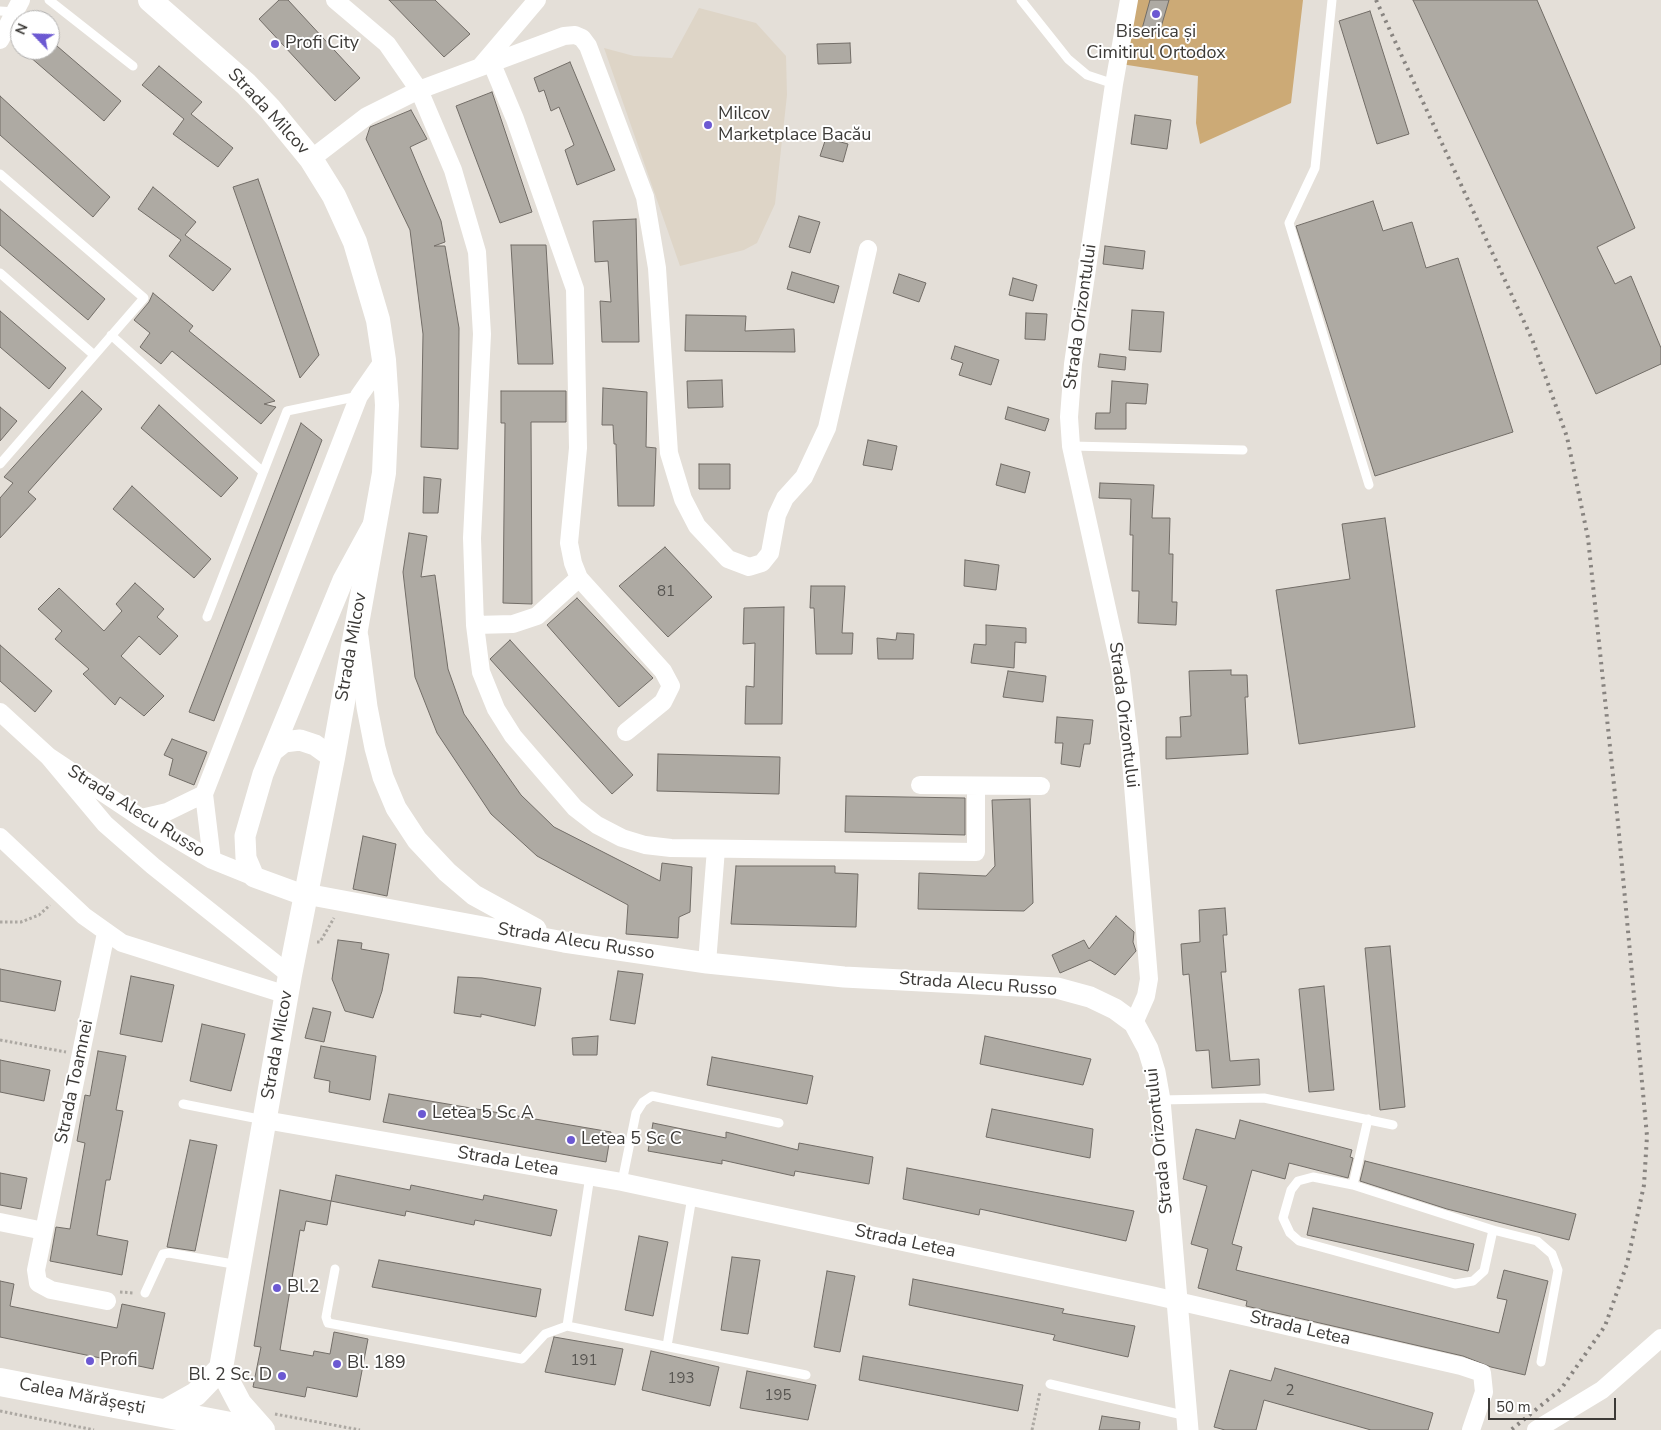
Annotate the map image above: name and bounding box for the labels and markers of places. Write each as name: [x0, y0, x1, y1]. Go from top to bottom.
marker: Biserica și Cimitirul Ortodox: [1150, 8, 1162, 20]
place label: Biserica și Cimitirul Ortodox: [1086, 22, 1226, 64]
place label: Profi City: [285, 33, 359, 55]
marker: Profi City: [269, 38, 281, 50]
place label: Milcov Marketplace Bacău: [718, 104, 871, 146]
marker: Milcov Marketplace Bacău: [702, 119, 714, 131]
place label: Letea 5 Sc A: [432, 1103, 534, 1125]
marker: Letea 5 Sc A: [416, 1108, 428, 1120]
place label: Letea 5 Sc C: [581, 1129, 682, 1151]
marker: Letea 5 Sc C: [565, 1134, 577, 1146]
place label: Bl.2: [287, 1277, 320, 1299]
marker: Bl.2: [271, 1282, 283, 1294]
place label: Profi: [100, 1350, 138, 1372]
place label: Bl. 189: [347, 1353, 406, 1375]
marker: Profi: [84, 1355, 96, 1367]
marker: Bl. 189: [331, 1358, 343, 1370]
place label: Bl. 2 Sc. D: [188, 1365, 272, 1387]
marker: Bl. 2 Sc. D: [276, 1370, 288, 1382]

